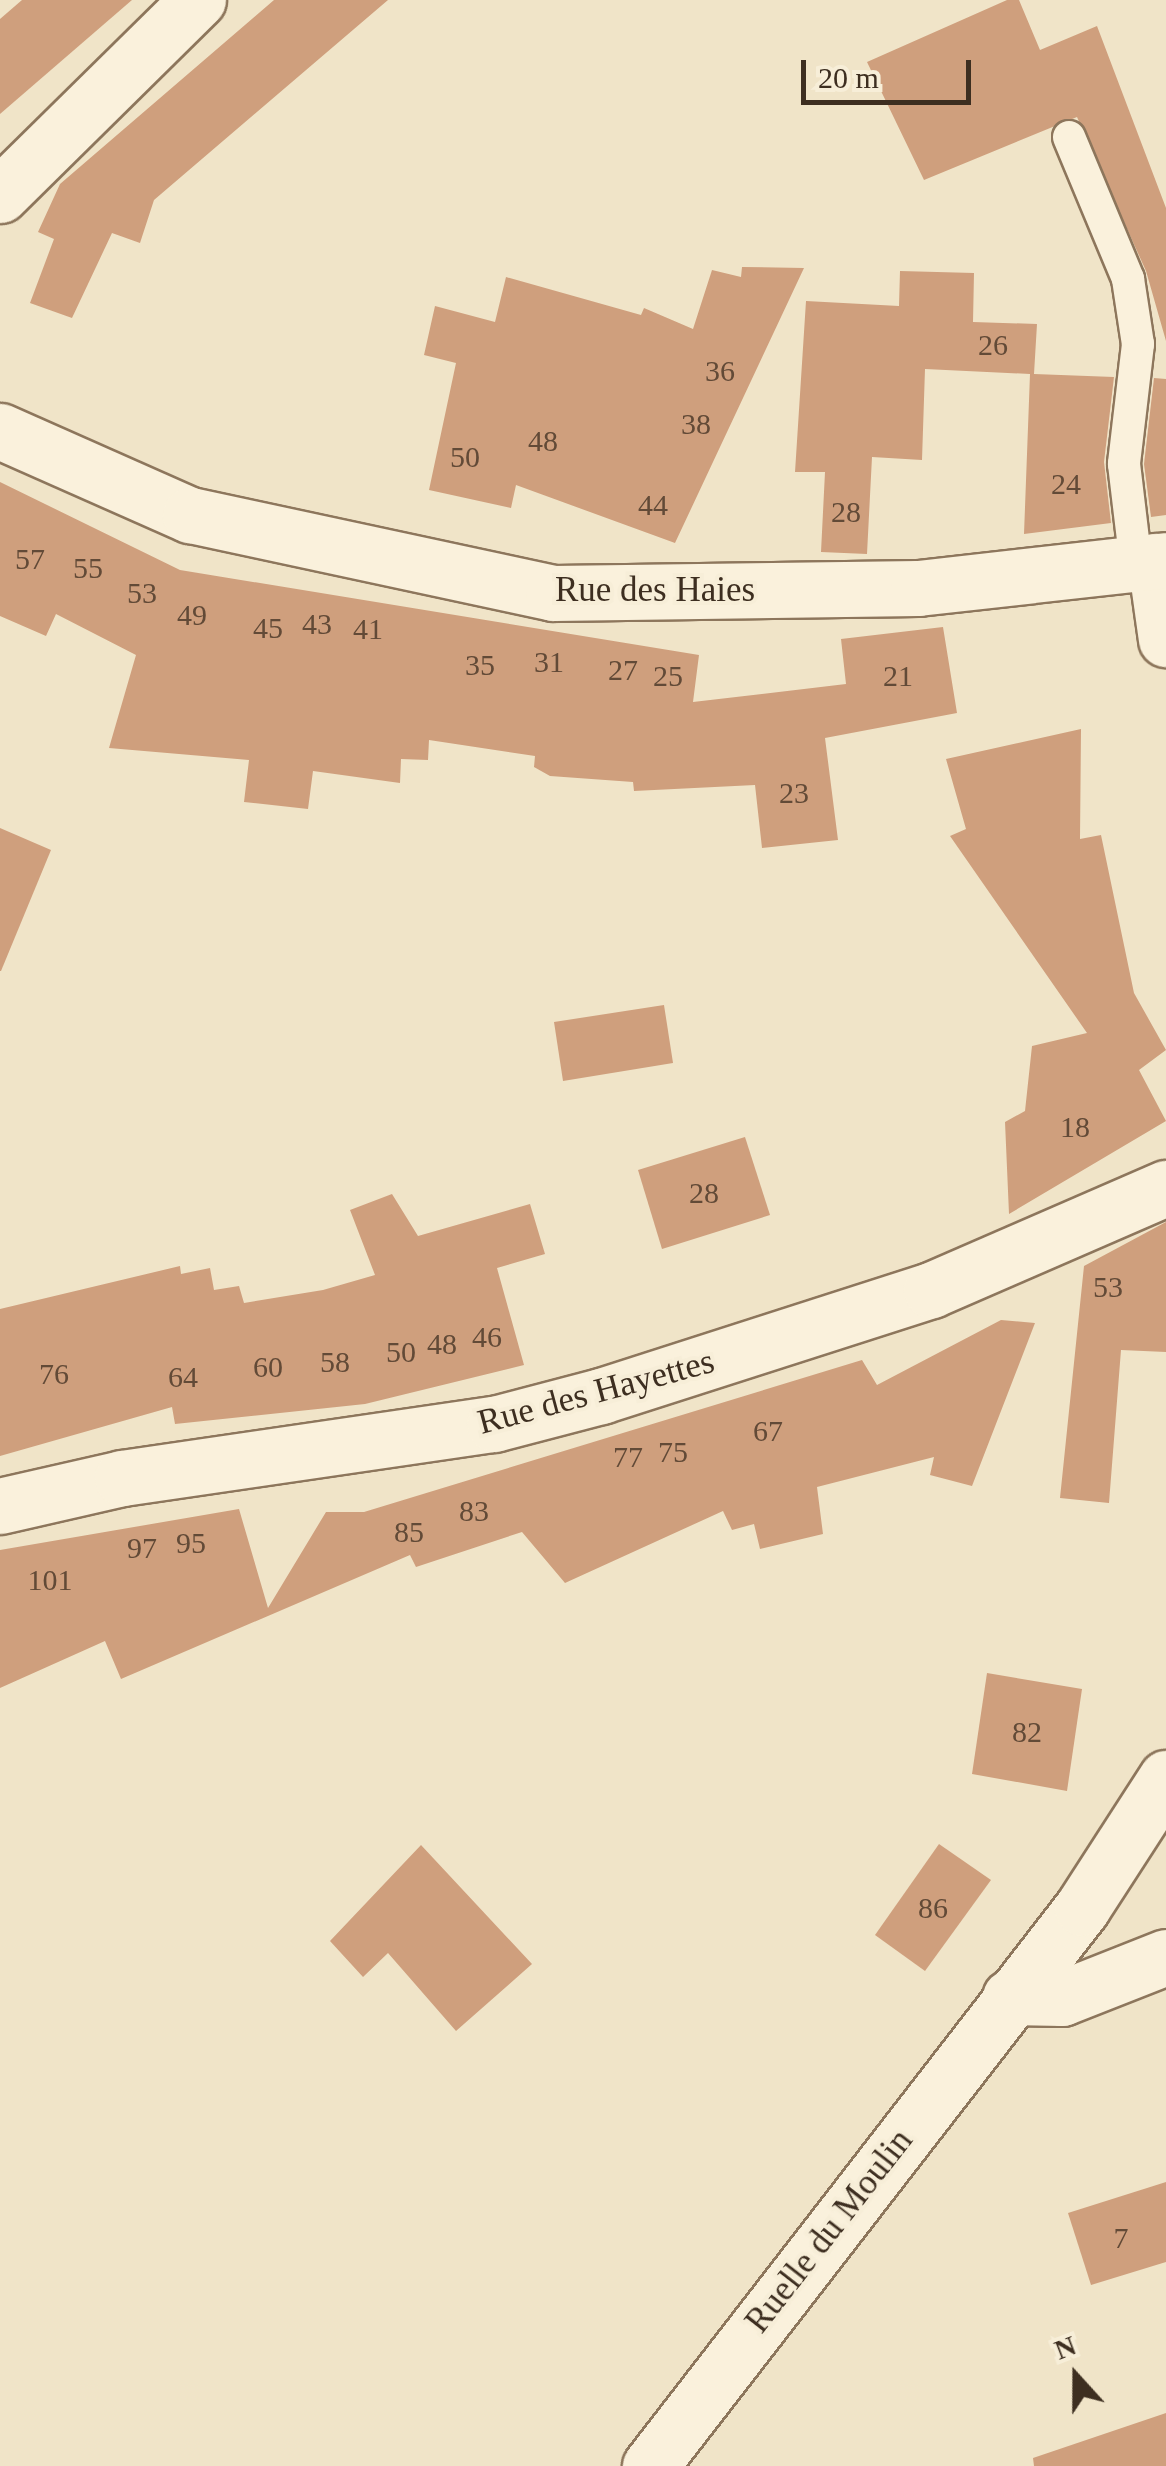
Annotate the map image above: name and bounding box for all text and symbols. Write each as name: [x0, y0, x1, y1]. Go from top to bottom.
scale bar: [806, 40, 976, 102]
text: 20 m: [818, 61, 879, 94]
house number: 26: [978, 327, 1008, 363]
house number: 36: [705, 353, 735, 389]
house number: 38: [681, 406, 711, 442]
house number: 48: [528, 423, 558, 459]
house number: 50: [450, 439, 480, 475]
house number: 24: [1051, 466, 1081, 502]
house number: 44: [638, 487, 668, 523]
house number: 28: [831, 494, 861, 530]
house number: 57: [15, 541, 45, 577]
house number: 55: [73, 550, 103, 586]
street label: Rue des Haies: [555, 569, 755, 611]
house number: 53: [127, 575, 157, 611]
house number: 49: [177, 597, 207, 633]
house number: 43: [302, 606, 332, 642]
house number: 45: [253, 610, 283, 646]
house number: 41: [353, 611, 383, 647]
house number: 31: [534, 644, 564, 680]
house number: 35: [465, 647, 495, 683]
house number: 27: [608, 652, 638, 688]
house number: 25: [653, 658, 683, 694]
house number: 21: [883, 658, 913, 694]
house number: 23: [779, 775, 809, 811]
house number: 18: [1060, 1109, 1090, 1145]
house number: 28: [689, 1175, 719, 1211]
house number: 53: [1093, 1269, 1123, 1305]
house number: 46: [472, 1319, 502, 1355]
house number: 48: [427, 1326, 457, 1362]
house number: 50: [386, 1334, 416, 1370]
street label: Rue des Hayettes: [473, 1340, 719, 1444]
house number: 58: [320, 1344, 350, 1380]
house number: 60: [253, 1349, 283, 1385]
house number: 76: [39, 1356, 69, 1392]
house number: 64: [168, 1359, 198, 1395]
house number: 67: [753, 1413, 783, 1449]
house number: 75: [658, 1434, 688, 1470]
house number: 77: [613, 1439, 643, 1475]
house number: 83: [459, 1493, 489, 1529]
house number: 85: [394, 1514, 424, 1550]
house number: 95: [176, 1525, 206, 1561]
house number: 97: [127, 1530, 157, 1566]
house number: 101: [28, 1562, 72, 1598]
house number: 82: [1012, 1714, 1042, 1750]
house number: 86: [918, 1890, 948, 1926]
street label: Ruelle du Moulin: [736, 2121, 922, 2341]
house number: 7: [1114, 2220, 1128, 2256]
north arrow: [1026, 2326, 1126, 2426]
text: N: [1050, 2329, 1080, 2366]

